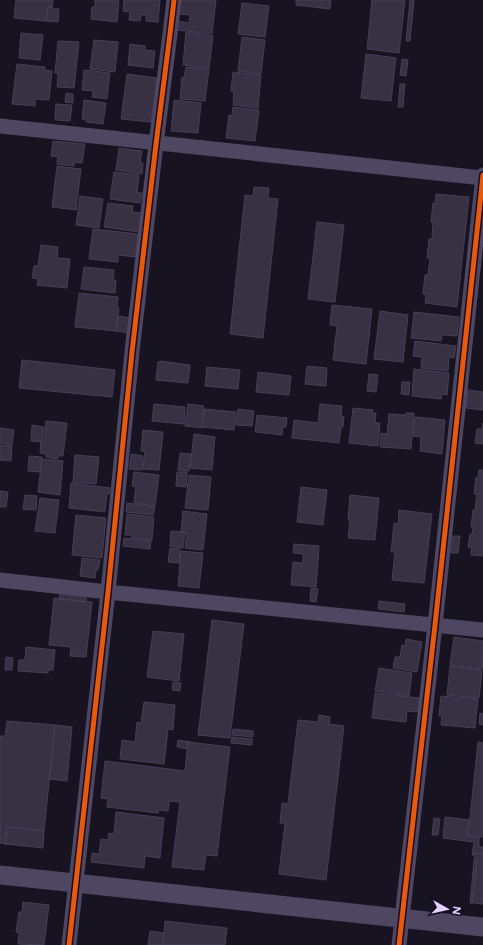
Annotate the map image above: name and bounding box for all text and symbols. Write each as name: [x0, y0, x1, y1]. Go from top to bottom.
north arrow: [427, 889, 467, 929]
text: N: [449, 905, 463, 915]

